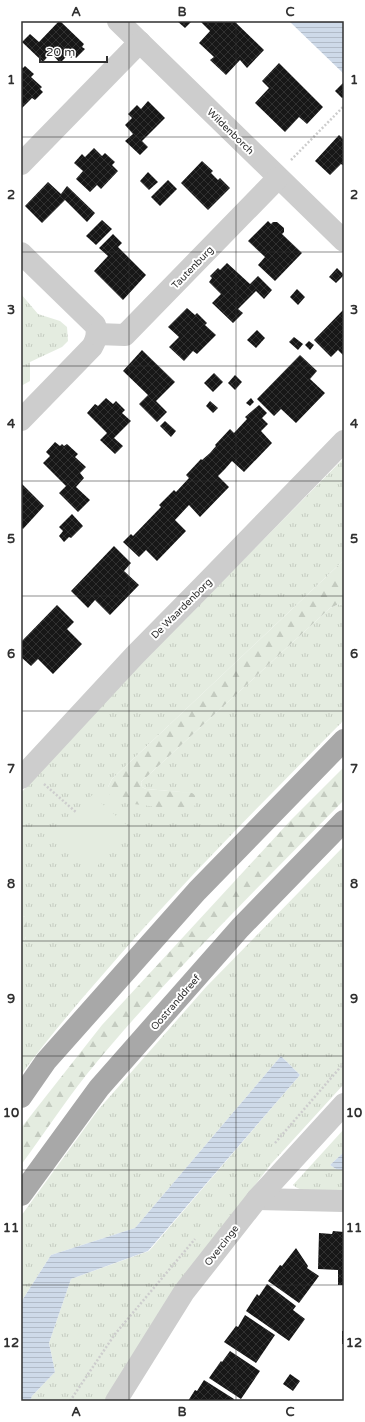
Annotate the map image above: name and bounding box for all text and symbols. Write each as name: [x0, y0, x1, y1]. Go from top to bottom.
text: A: [71, 4, 81, 20]
text: B: [177, 4, 187, 20]
text: C: [285, 4, 295, 20]
scale bar: [40, 38, 107, 64]
text: 20 m: [46, 45, 75, 59]
text: 1: [7, 72, 15, 88]
text: 1: [350, 72, 358, 88]
street label: Wildenborch: [204, 106, 256, 157]
text: 2: [7, 187, 15, 203]
text: 2: [350, 187, 358, 203]
street label: Tautenburg: [169, 244, 216, 292]
text: 3: [7, 302, 15, 318]
text: 3: [350, 302, 358, 318]
text: 4: [7, 416, 16, 432]
text: 4: [350, 416, 359, 432]
text: 5: [7, 531, 15, 547]
text: 5: [350, 531, 358, 547]
street label: De Waardenborg: [149, 576, 214, 641]
text: 6: [7, 646, 15, 662]
text: 6: [350, 646, 358, 662]
text: 7: [7, 761, 15, 777]
text: 7: [350, 761, 358, 777]
text: 8: [7, 876, 15, 892]
text: 8: [350, 876, 358, 892]
street label: Oostranddreef: [148, 972, 203, 1033]
text: 9: [7, 991, 15, 1007]
text: 9: [350, 991, 358, 1007]
text: 10: [3, 1105, 19, 1121]
text: 10: [346, 1105, 362, 1121]
text: 11: [3, 1220, 19, 1236]
text: 11: [346, 1220, 362, 1236]
street label: Overcinge: [202, 1223, 242, 1268]
text: 12: [3, 1335, 19, 1351]
text: 12: [346, 1335, 362, 1351]
text: A: [71, 1404, 81, 1420]
text: B: [177, 1404, 187, 1420]
text: C: [285, 1404, 295, 1420]

